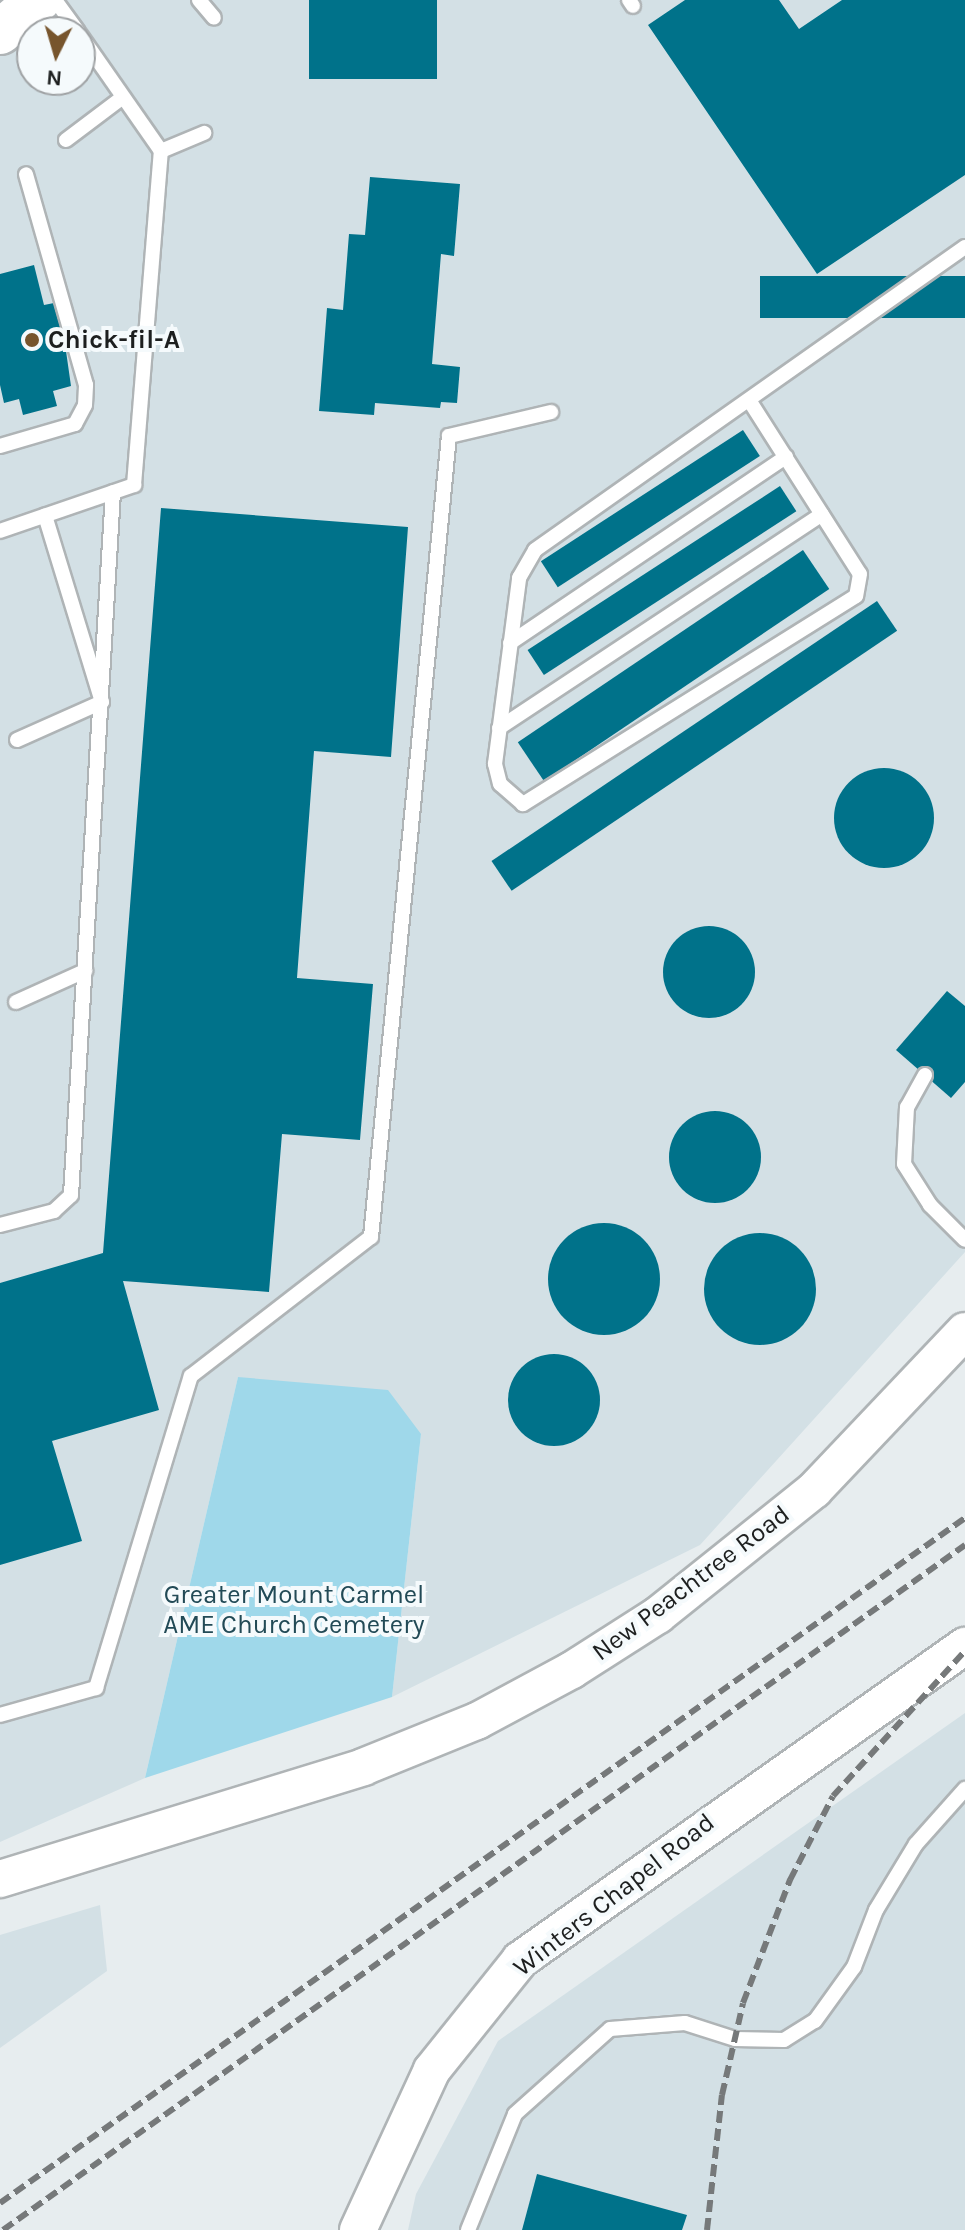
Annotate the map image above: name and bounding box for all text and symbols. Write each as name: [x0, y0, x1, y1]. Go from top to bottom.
north arrow: [16, 16, 96, 96]
text: N: [45, 64, 63, 92]
place label: Chick-fil-A: [48, 324, 180, 356]
marker: Chick-fil-A: [23, 331, 41, 349]
street label: New Peachtree Road: [586, 1499, 796, 1667]
park label: Greater Mount Carmel AME Church Cemetery: [163, 1579, 425, 1640]
street label: Winters Chapel Road: [507, 1807, 721, 1983]

